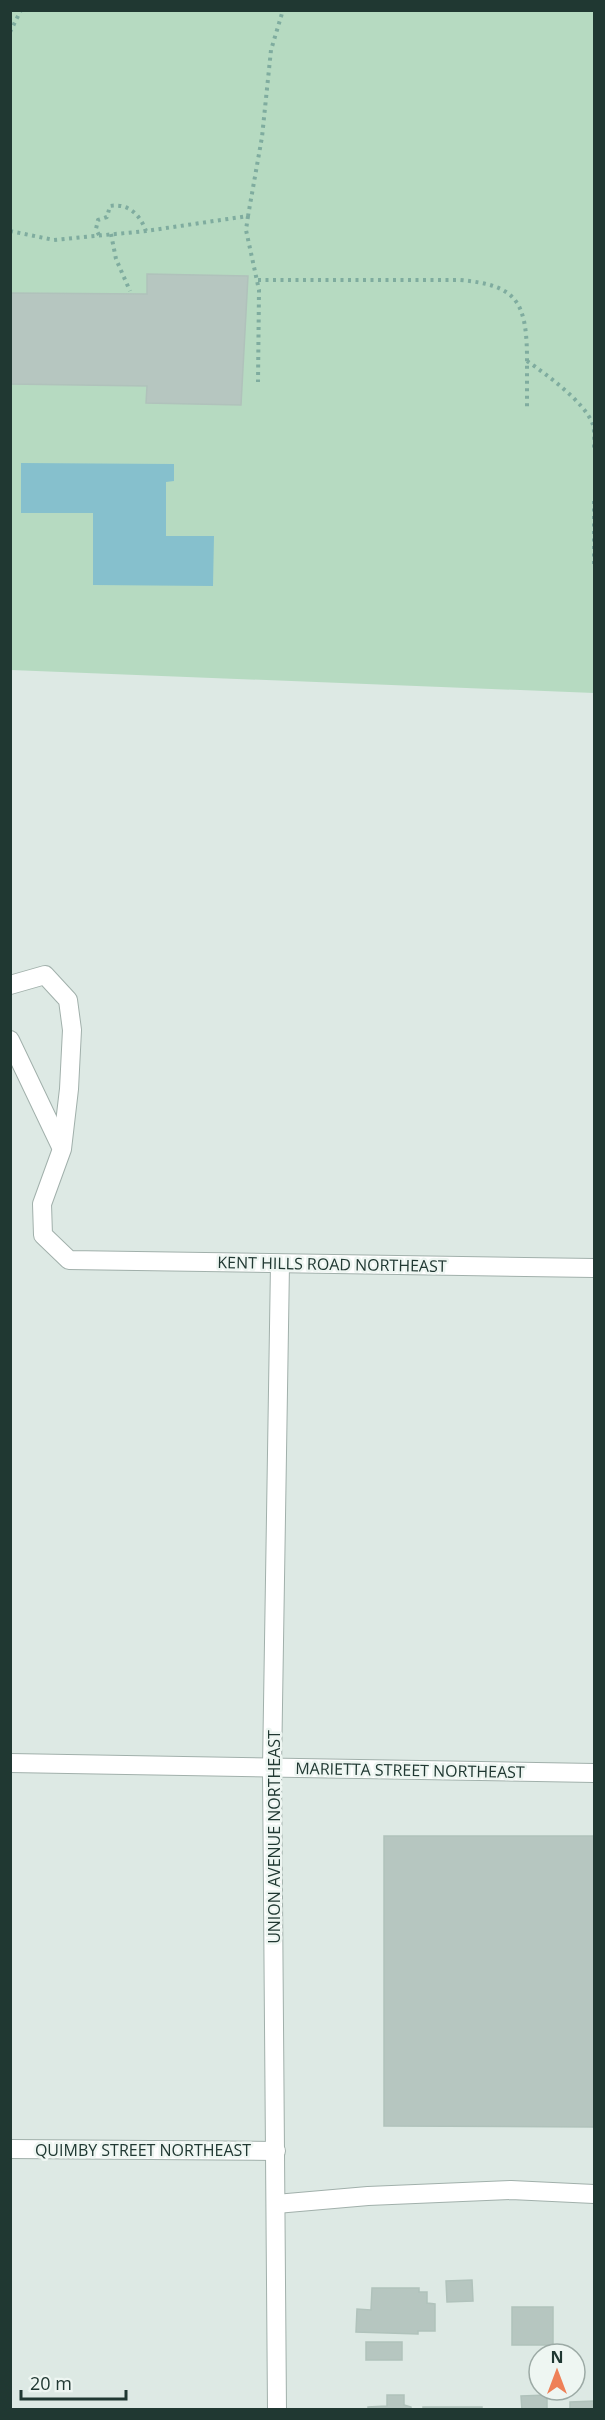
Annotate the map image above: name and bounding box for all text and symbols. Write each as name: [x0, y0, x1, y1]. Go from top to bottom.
street label: KENT HILLS ROAD NORTHEAST: [217, 1251, 447, 1277]
street label: UNION AVENUE NORTHEAST: [263, 1730, 285, 1944]
street label: MARIETTA STREET NORTHEAST: [295, 1757, 525, 1783]
street label: QUIMBY STREET NORTHEAST: [35, 2139, 251, 2161]
north arrow: [527, 2342, 587, 2402]
text: N: [550, 2346, 564, 2368]
scale bar: [21, 2363, 126, 2401]
text: 20 m: [30, 2371, 72, 2395]

